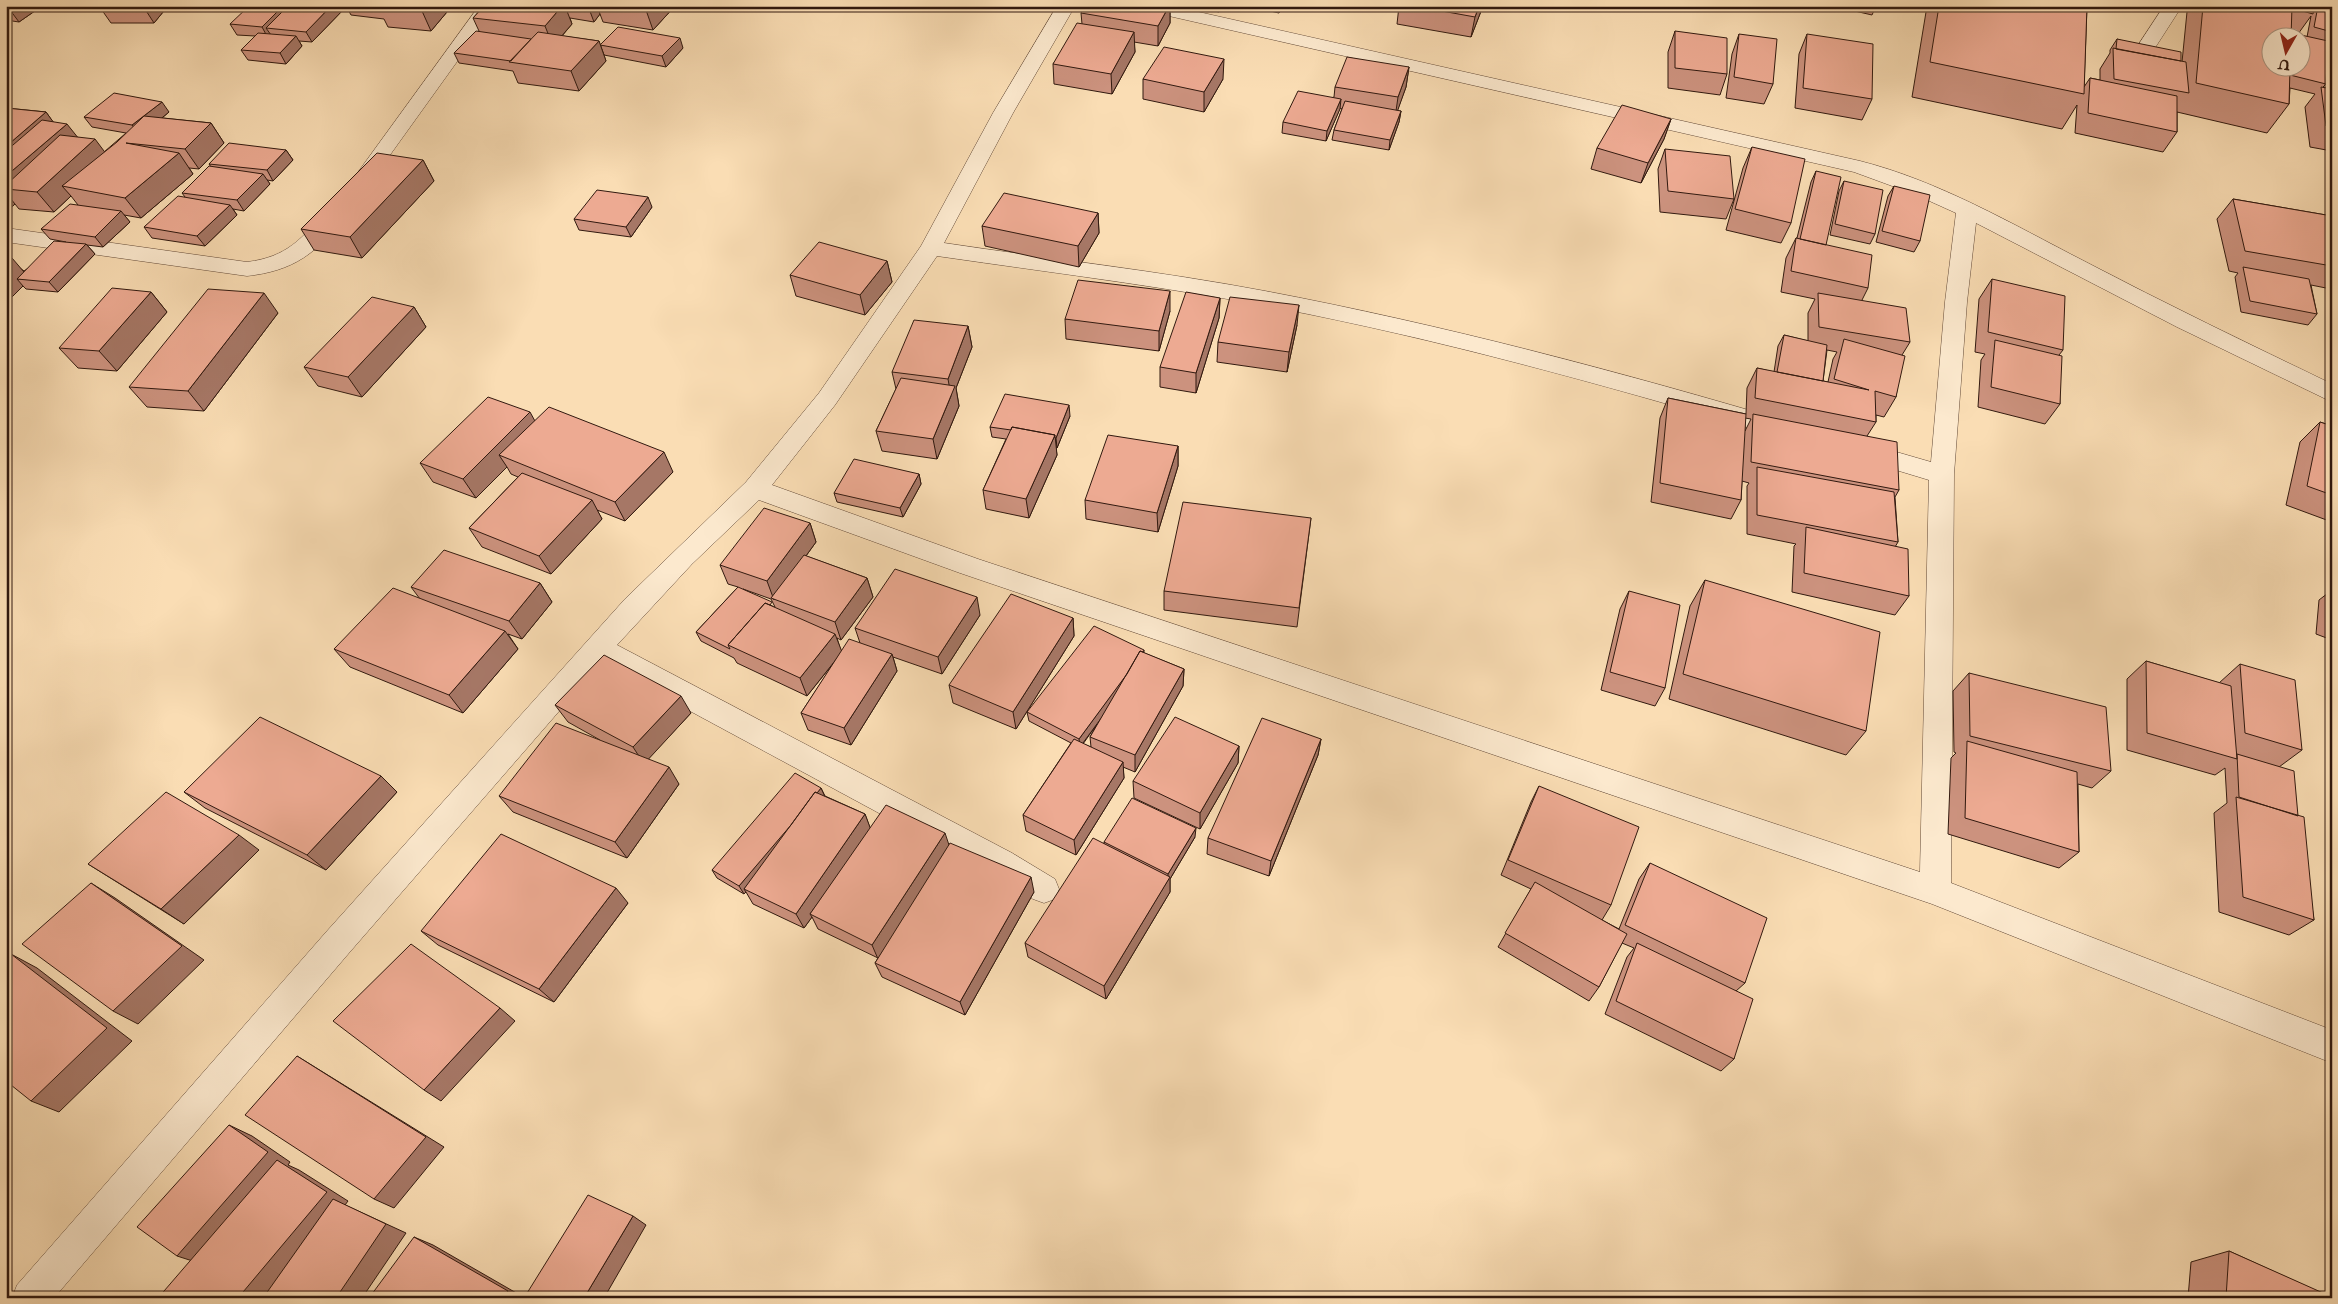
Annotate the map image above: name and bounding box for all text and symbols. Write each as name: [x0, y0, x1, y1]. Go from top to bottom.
north arrow: [2260, 28, 2310, 78]
text: U: [2276, 54, 2292, 74]

